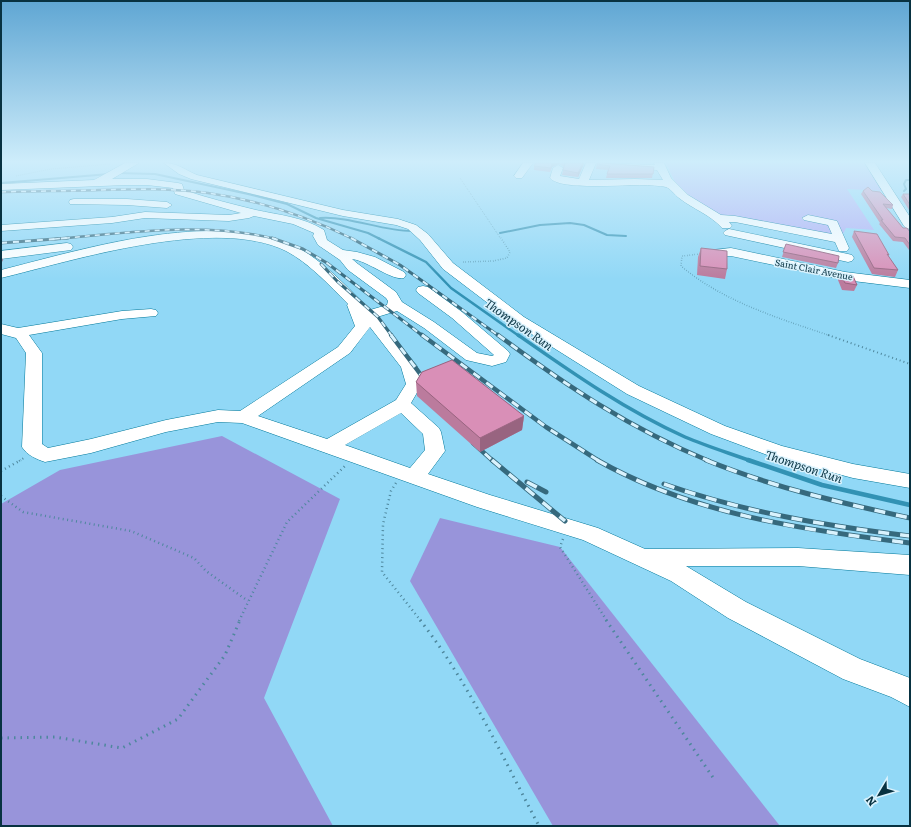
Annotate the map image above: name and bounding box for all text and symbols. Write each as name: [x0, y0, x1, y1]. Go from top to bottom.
street label: Saint Clair Avenue: [774, 255, 854, 283]
water label: Thompson Run: [481, 294, 557, 354]
water label: Thompson Run: [763, 445, 845, 487]
north arrow: [859, 775, 899, 815]
text: N: [861, 793, 879, 810]

